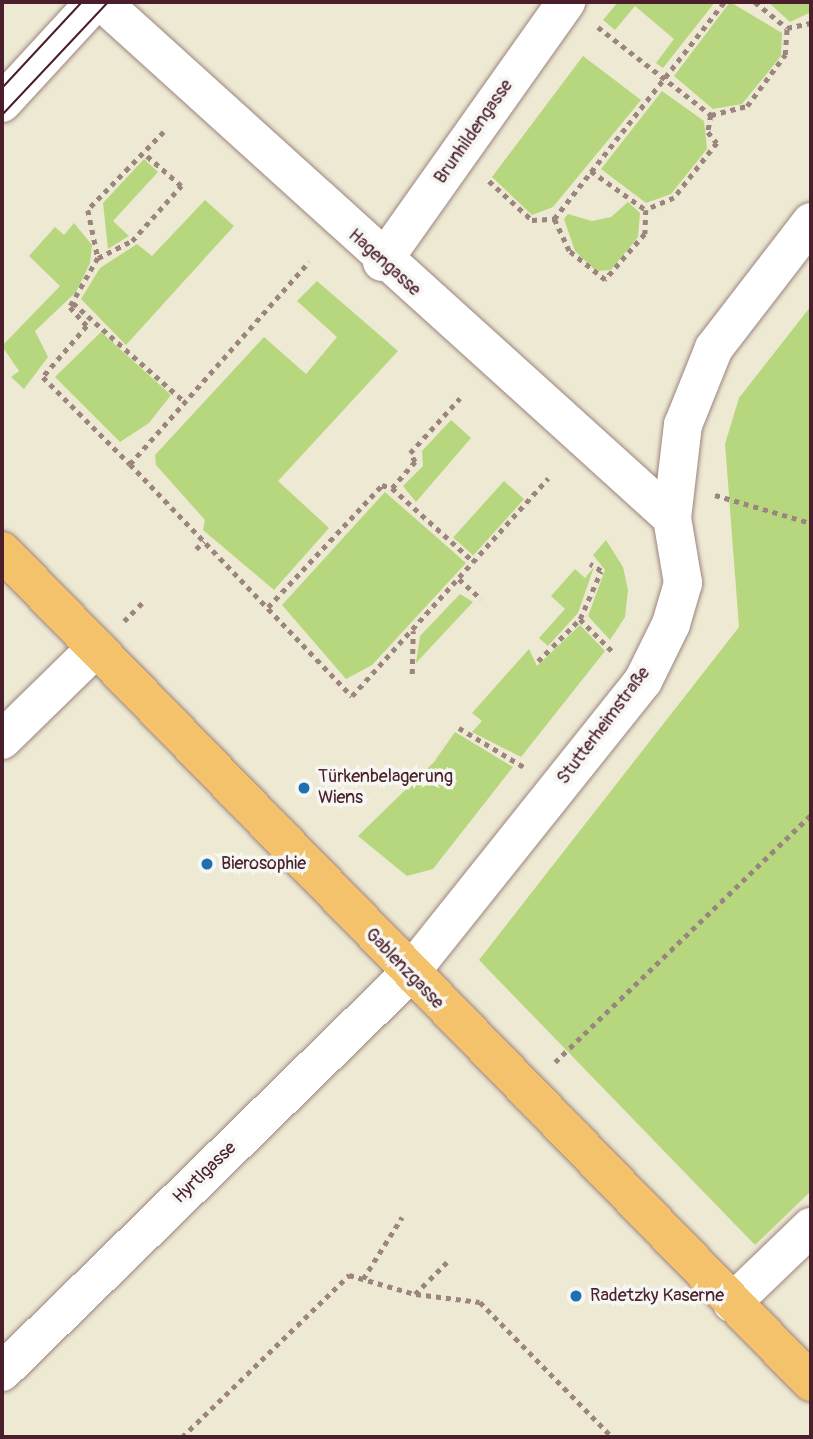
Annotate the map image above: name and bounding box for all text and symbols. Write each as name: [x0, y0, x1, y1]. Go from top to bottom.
street label: Brunhildengasse: [430, 76, 518, 188]
street label: Hagengasse: [343, 225, 425, 301]
street label: Stutterheimstraße: [553, 663, 655, 789]
place label: Türkenbelagerung Wiens: [318, 767, 453, 810]
marker: Türkenbelagerung Wiens: [296, 780, 312, 796]
place label: Bierosophie: [221, 853, 306, 875]
marker: Bierosophie: [199, 856, 215, 872]
street label: Gablenzgasse: [360, 924, 448, 1014]
street label: Hyrtlgasse: [169, 1138, 241, 1208]
place label: Radetzky Kaserne: [590, 1285, 724, 1307]
marker: Radetzky Kaserne: [568, 1288, 584, 1304]

